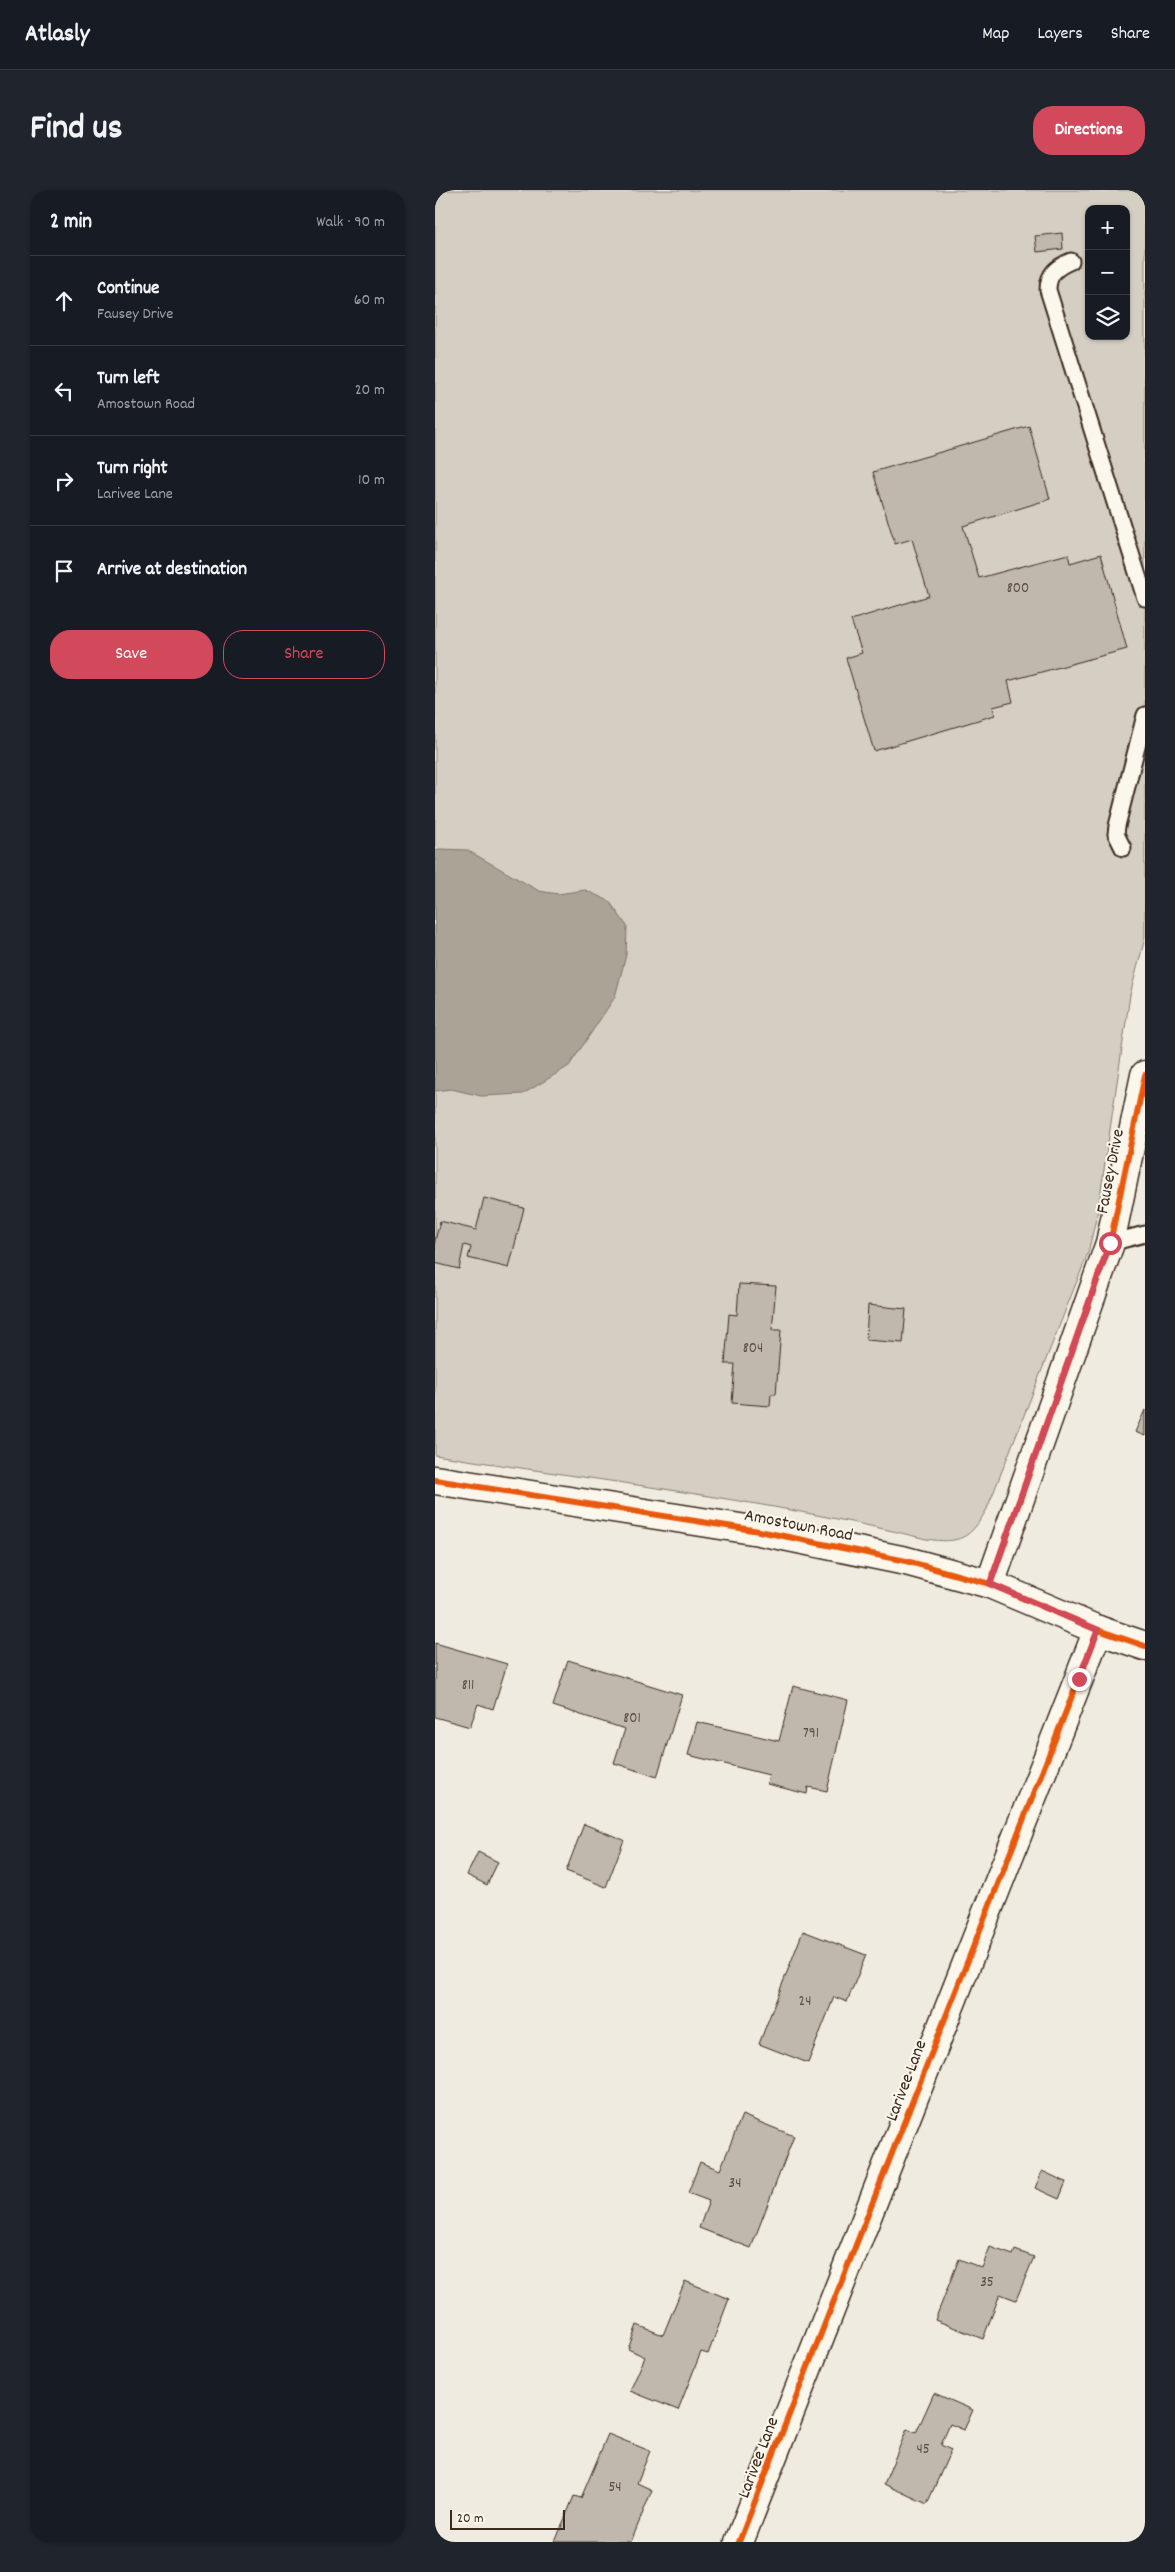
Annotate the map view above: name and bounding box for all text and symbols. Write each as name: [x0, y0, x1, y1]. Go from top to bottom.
text: Atlasly: [25, 18, 89, 52]
text: Map: [982, 22, 1009, 47]
text: Layers: [1037, 22, 1083, 47]
text: Share: [1111, 22, 1150, 47]
text: Find us: [30, 105, 122, 155]
button: Directions: [1033, 106, 1145, 155]
map controls: [1085, 205, 1130, 340]
button: +: [1085, 205, 1130, 250]
text: 2 min: [50, 208, 92, 238]
text: Walk · 90 m: [316, 211, 385, 234]
button: −: [1085, 250, 1130, 295]
text: Continue: [97, 276, 159, 303]
icon: ahead: [50, 287, 78, 315]
text: 60 m: [354, 289, 385, 312]
button: layers: [1085, 295, 1130, 340]
text: Fausey Drive: [97, 303, 173, 326]
text: Turn left: [97, 366, 160, 393]
icon: left: [50, 377, 78, 405]
text: 20 m: [355, 379, 385, 402]
text: Amostown Road: [97, 393, 195, 416]
text: Turn right: [97, 456, 168, 483]
icon: right: [50, 467, 78, 495]
text: 10 m: [358, 469, 385, 492]
text: Larivee Lane: [97, 483, 173, 506]
icon: arrive: [50, 557, 78, 585]
text: Arrive at destination: [97, 557, 247, 584]
house number: 800: [1007, 578, 1029, 600]
button: Save: [50, 630, 213, 679]
button: Share: [223, 630, 385, 679]
street label: Fausey Drive: [1091, 1127, 1132, 1216]
route start: [1099, 1232, 1122, 1255]
house number: 804: [743, 1338, 763, 1360]
street label: Amostown Road: [742, 1504, 855, 1549]
route end: [1068, 1668, 1091, 1691]
house number: 811: [462, 1675, 474, 1697]
house number: 801: [623, 1708, 641, 1730]
house number: 791: [803, 1723, 819, 1745]
house number: 24: [799, 1991, 811, 2013]
street label: Larivee Lane: [880, 2037, 934, 2125]
house number: 34: [729, 2173, 741, 2195]
house number: 35: [980, 2272, 994, 2294]
street label: Larivee Lane: [732, 2414, 786, 2502]
house number: 45: [916, 2439, 930, 2461]
house number: 54: [608, 2477, 622, 2499]
scale bar: [450, 2507, 565, 2530]
text: 20 m: [457, 2509, 484, 2529]

